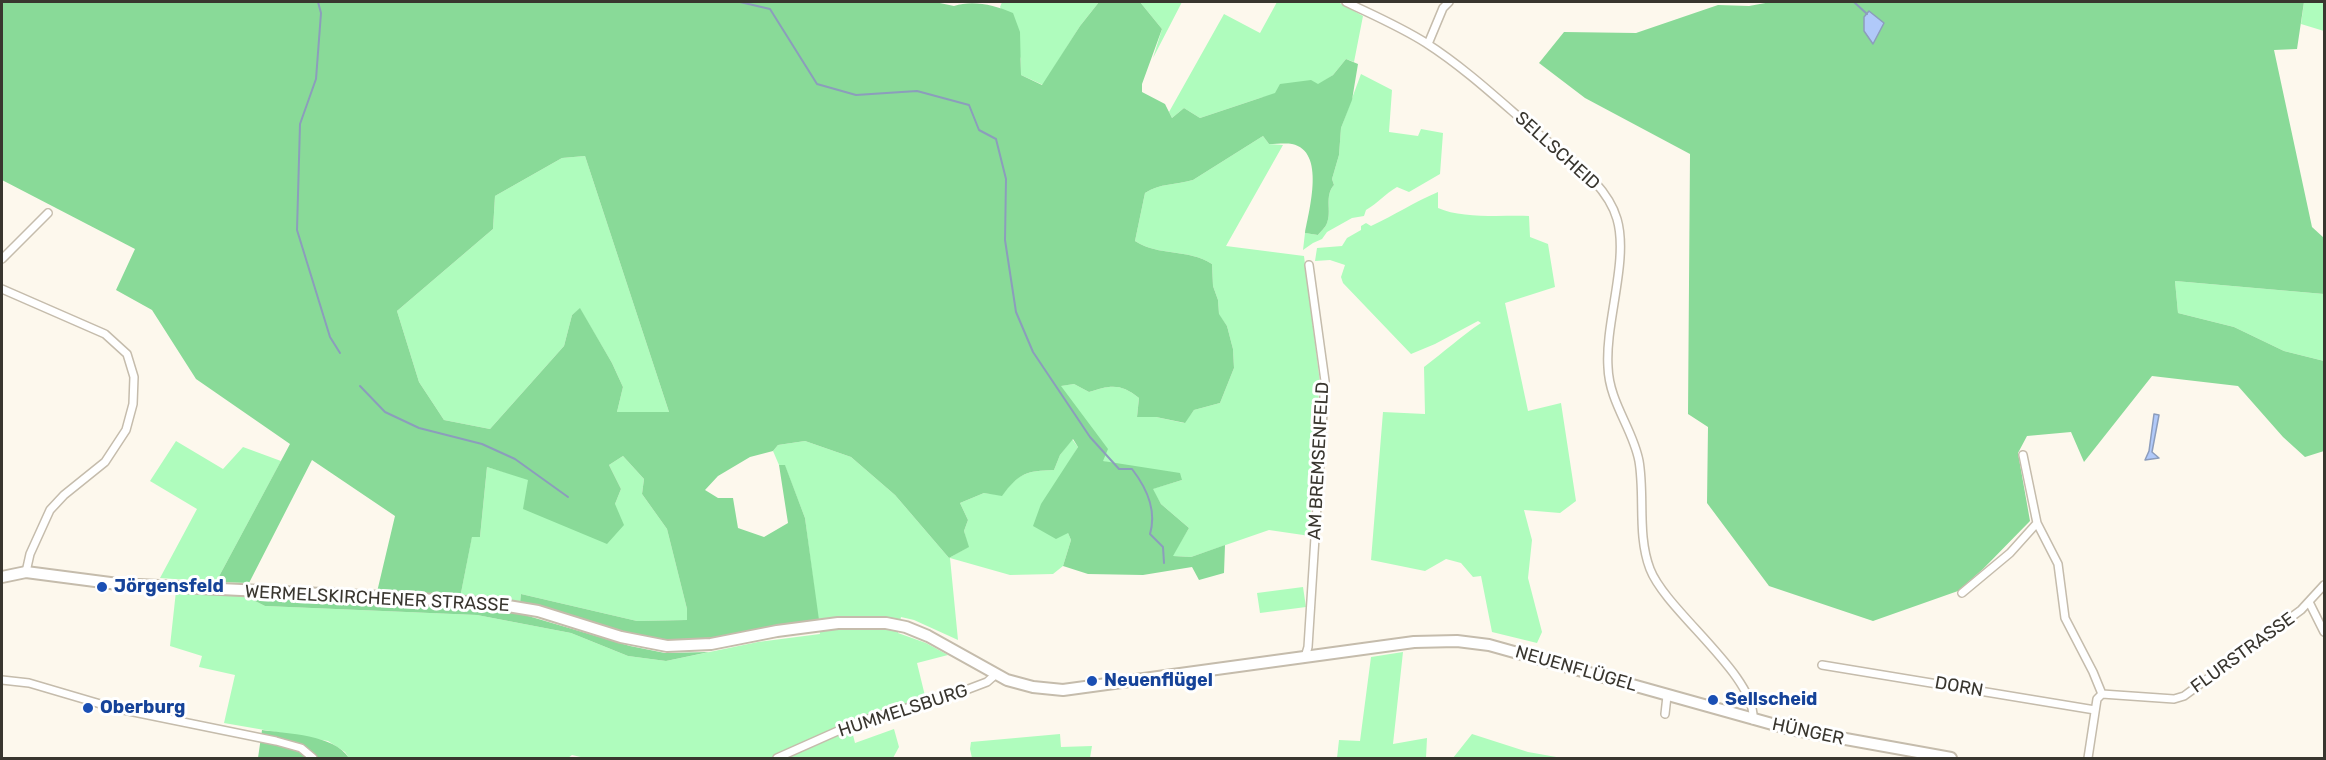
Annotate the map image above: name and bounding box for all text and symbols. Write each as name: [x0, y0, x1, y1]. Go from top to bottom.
street label: SELLSCHEID: [1510, 107, 1604, 195]
street label: AM BREMSENFELD: [1304, 381, 1334, 541]
place label: Jörgensfeld: [114, 576, 224, 598]
marker: Jörgensfeld: [95, 580, 109, 594]
street label: WERMELSKIRCHENER STRASSE: [244, 581, 510, 617]
street label: FLURSTRASSE: [2187, 608, 2299, 698]
street label: NEUENFLÜGEL: [1513, 641, 1639, 697]
place label: Neuenflügel: [1104, 670, 1213, 692]
street label: DORN: [1933, 672, 1985, 702]
marker: Neuenflügel: [1085, 674, 1099, 688]
street label: HUMMELSBURG: [835, 680, 971, 742]
place label: Sellscheid: [1725, 689, 1817, 711]
marker: Sellscheid: [1706, 693, 1720, 707]
place label: Oberburg: [100, 697, 185, 719]
marker: Oberburg: [81, 701, 95, 715]
street label: HÜNGER: [1770, 714, 1846, 750]

